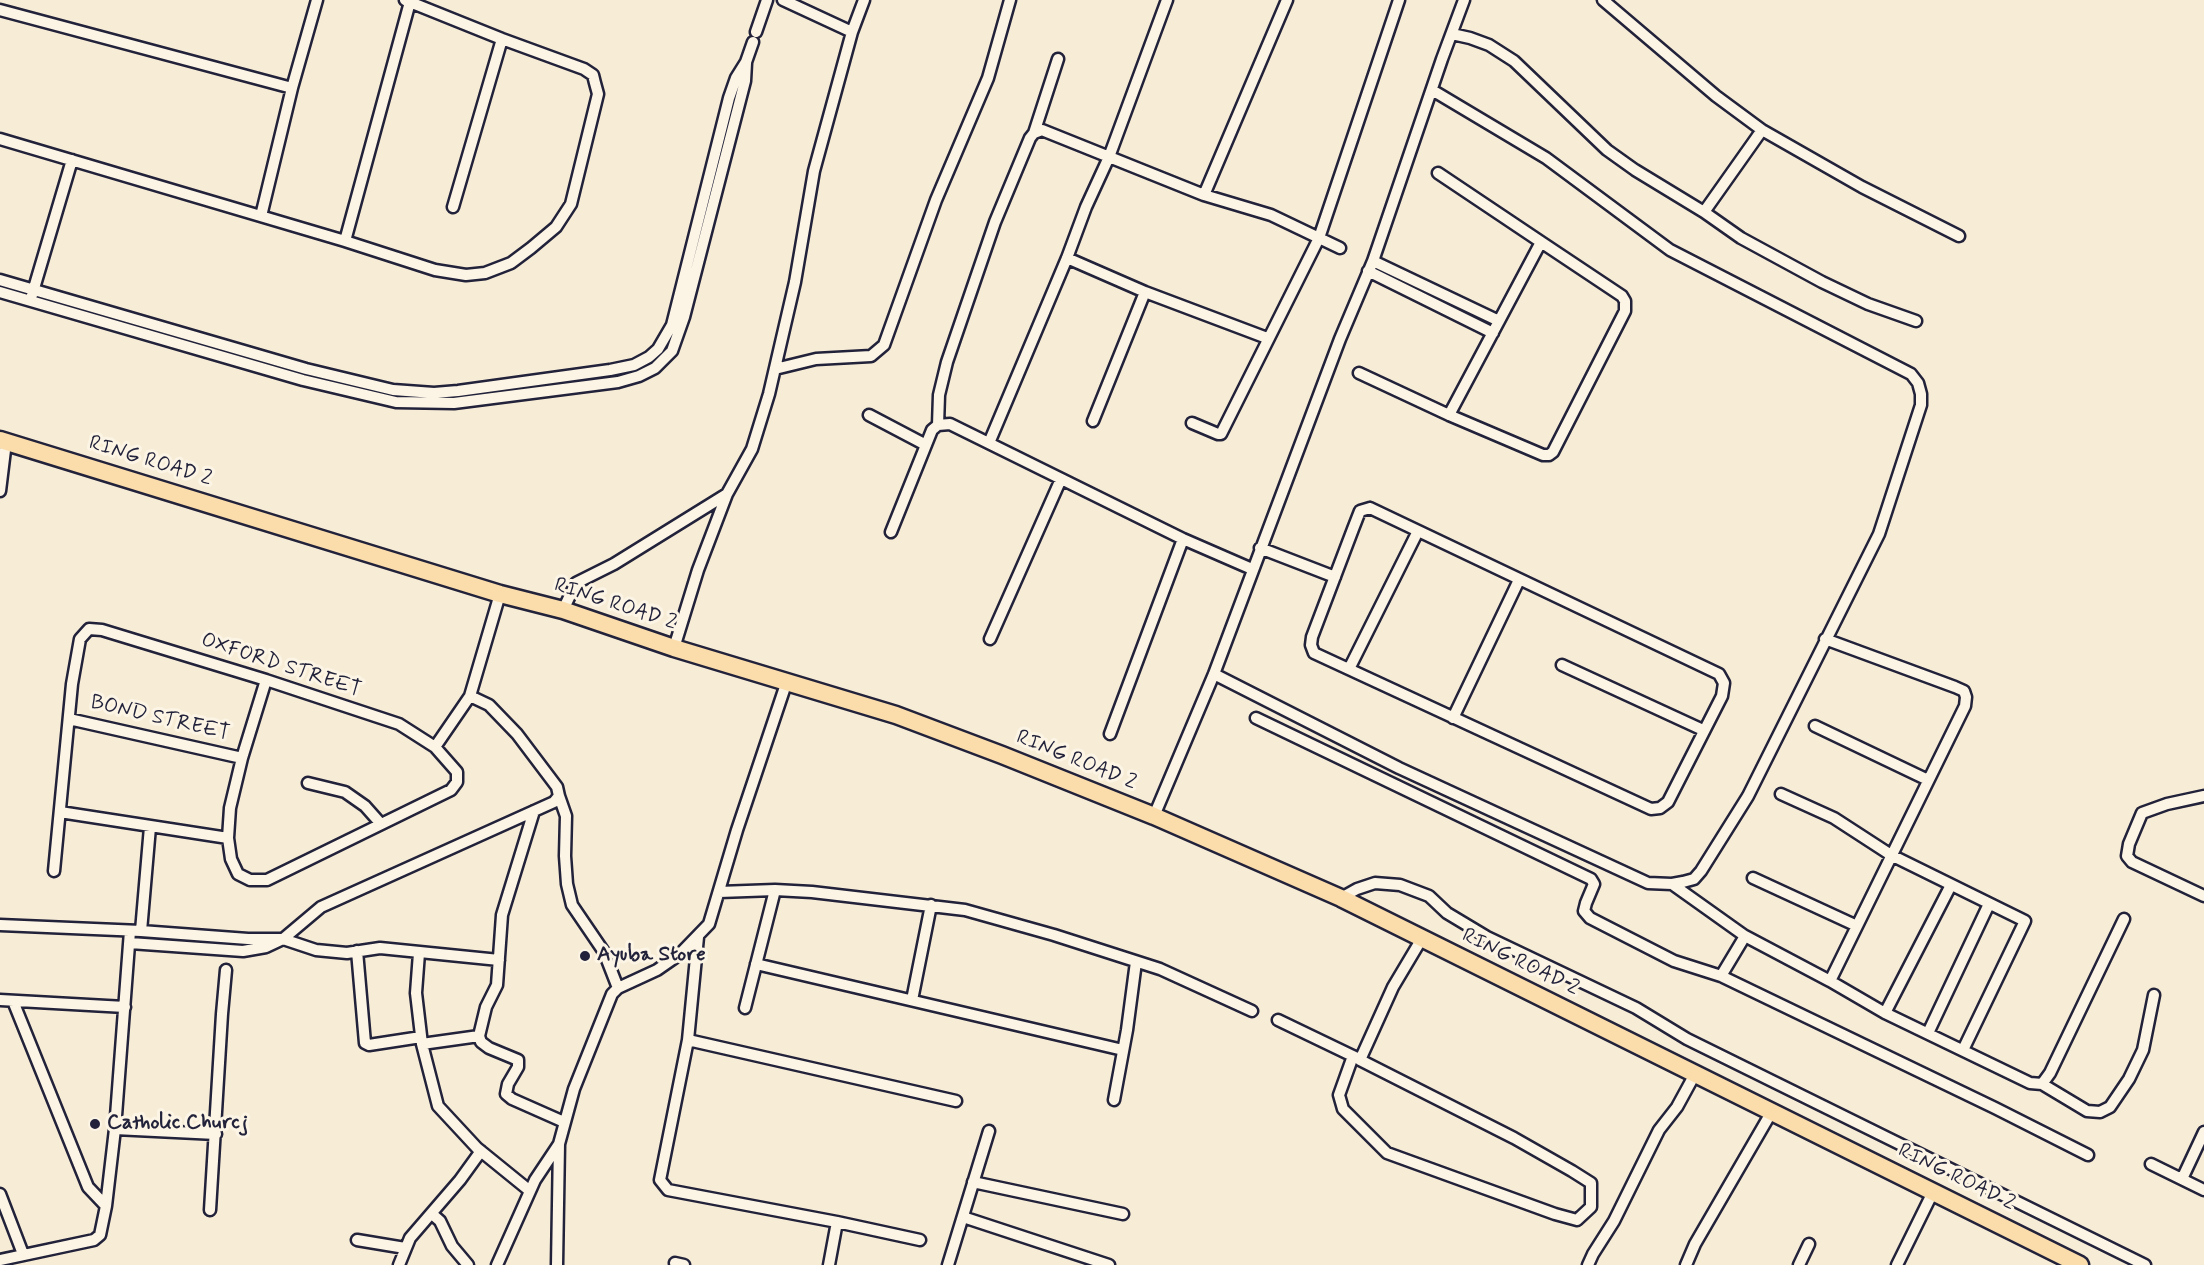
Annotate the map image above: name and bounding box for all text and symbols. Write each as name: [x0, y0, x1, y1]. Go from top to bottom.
street label: RING ROAD 2: [85, 431, 215, 493]
street label: RING ROAD 2: [551, 573, 679, 637]
street label: OXFORD STREET: [198, 628, 364, 704]
street label: BOND STREET: [88, 691, 232, 747]
street label: RING ROAD 2: [1012, 725, 1140, 797]
street label: RING ROAD 2: [1457, 924, 1583, 1002]
place label: Ayuba Store: [597, 943, 706, 969]
marker: Ayuba Store: [578, 949, 592, 963]
place label: Catholic Churcj: [107, 1111, 248, 1137]
marker: Catholic Churcj: [88, 1117, 102, 1131]
street label: RING ROAD 2: [1893, 1139, 2019, 1217]

